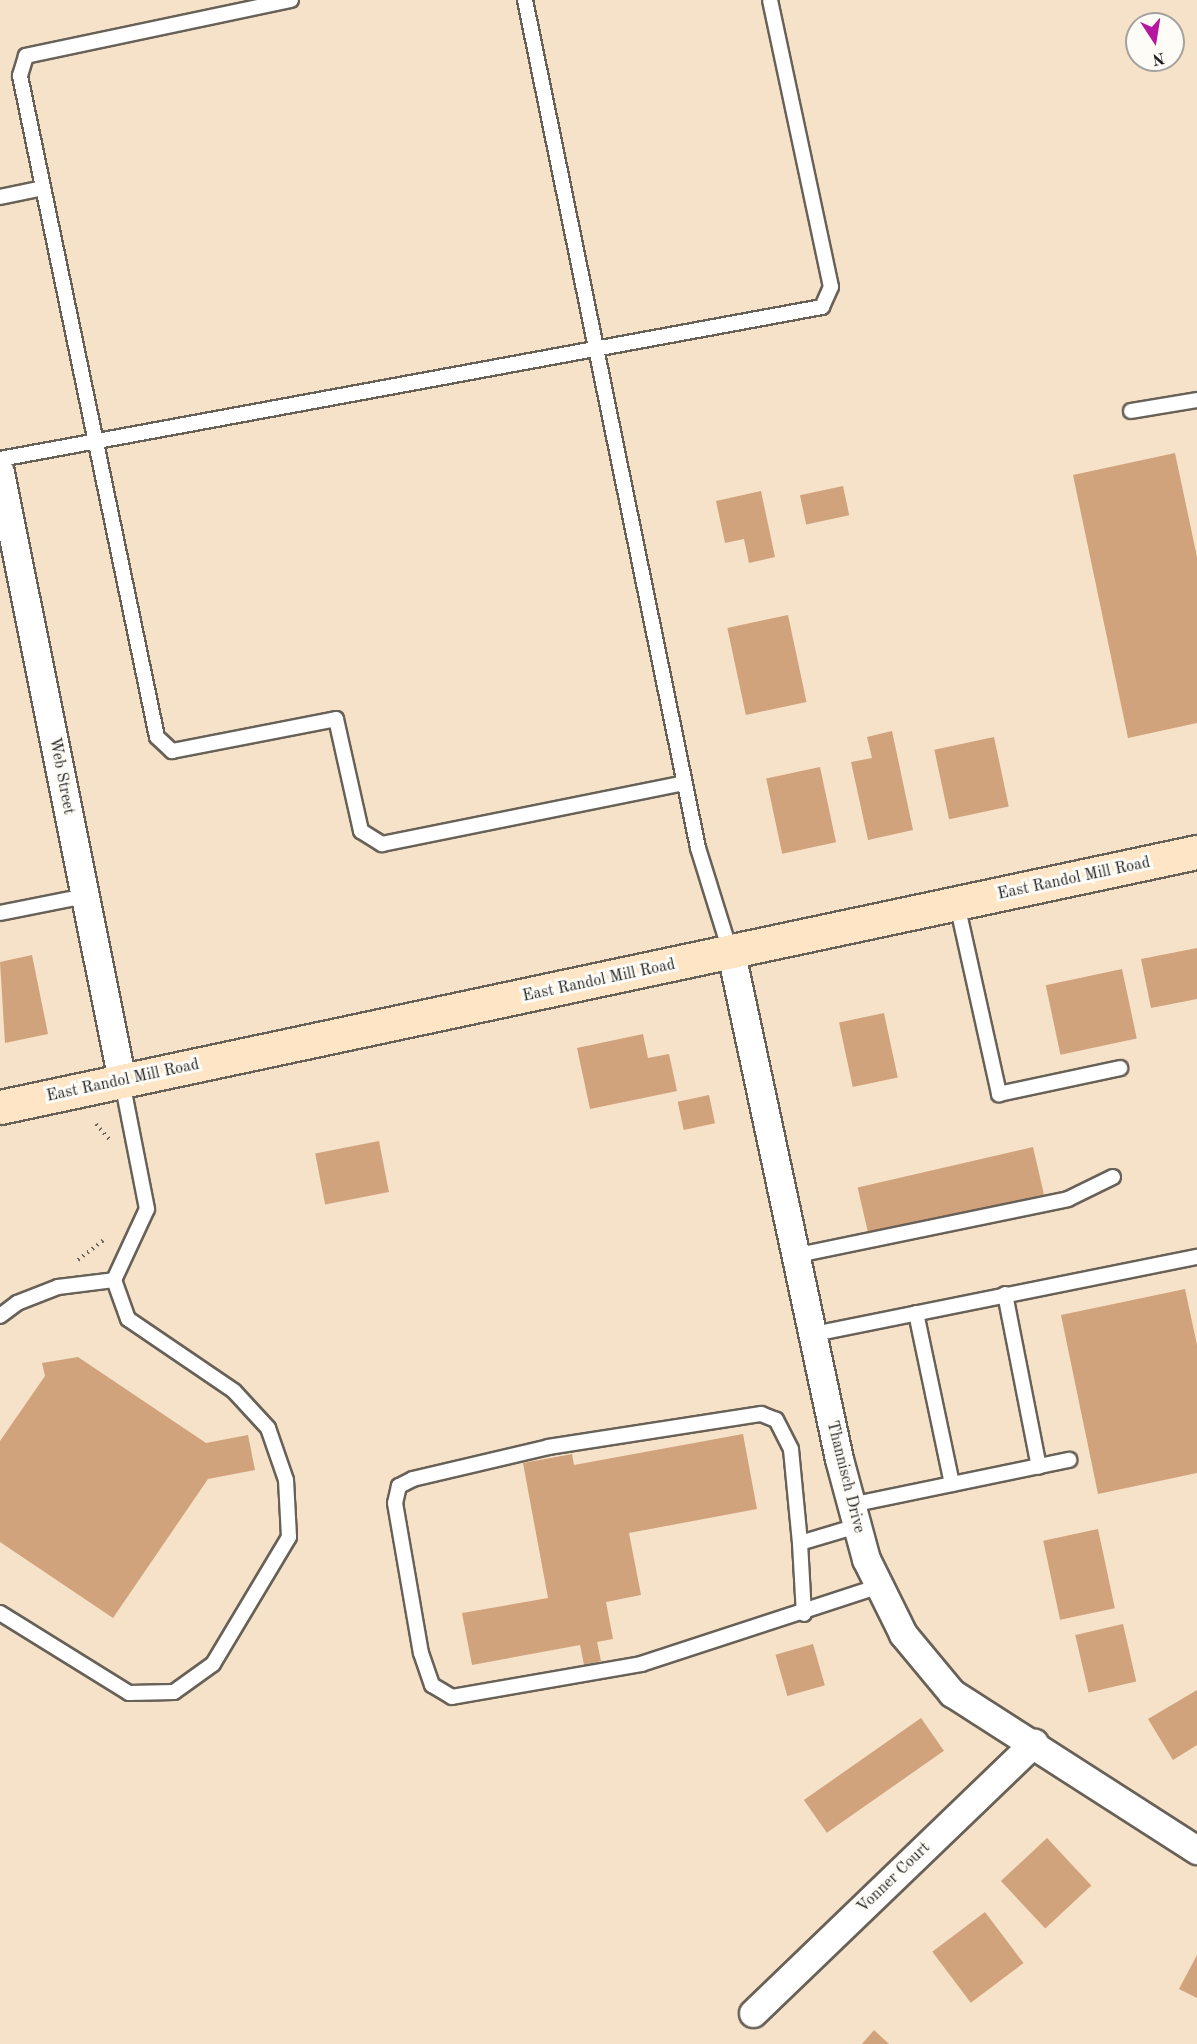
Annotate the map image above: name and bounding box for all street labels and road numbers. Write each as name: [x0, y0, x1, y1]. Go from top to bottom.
street label: Web Street: [44, 736, 78, 816]
street label: East Randol Mill Road: [996, 853, 1152, 905]
street label: East Randol Mill Road: [521, 955, 677, 1007]
street label: East Randol Mill Road: [45, 1055, 201, 1107]
street label: Thannisch Drive: [822, 1419, 868, 1535]
street label: Vonner Court: [854, 1839, 934, 1917]

